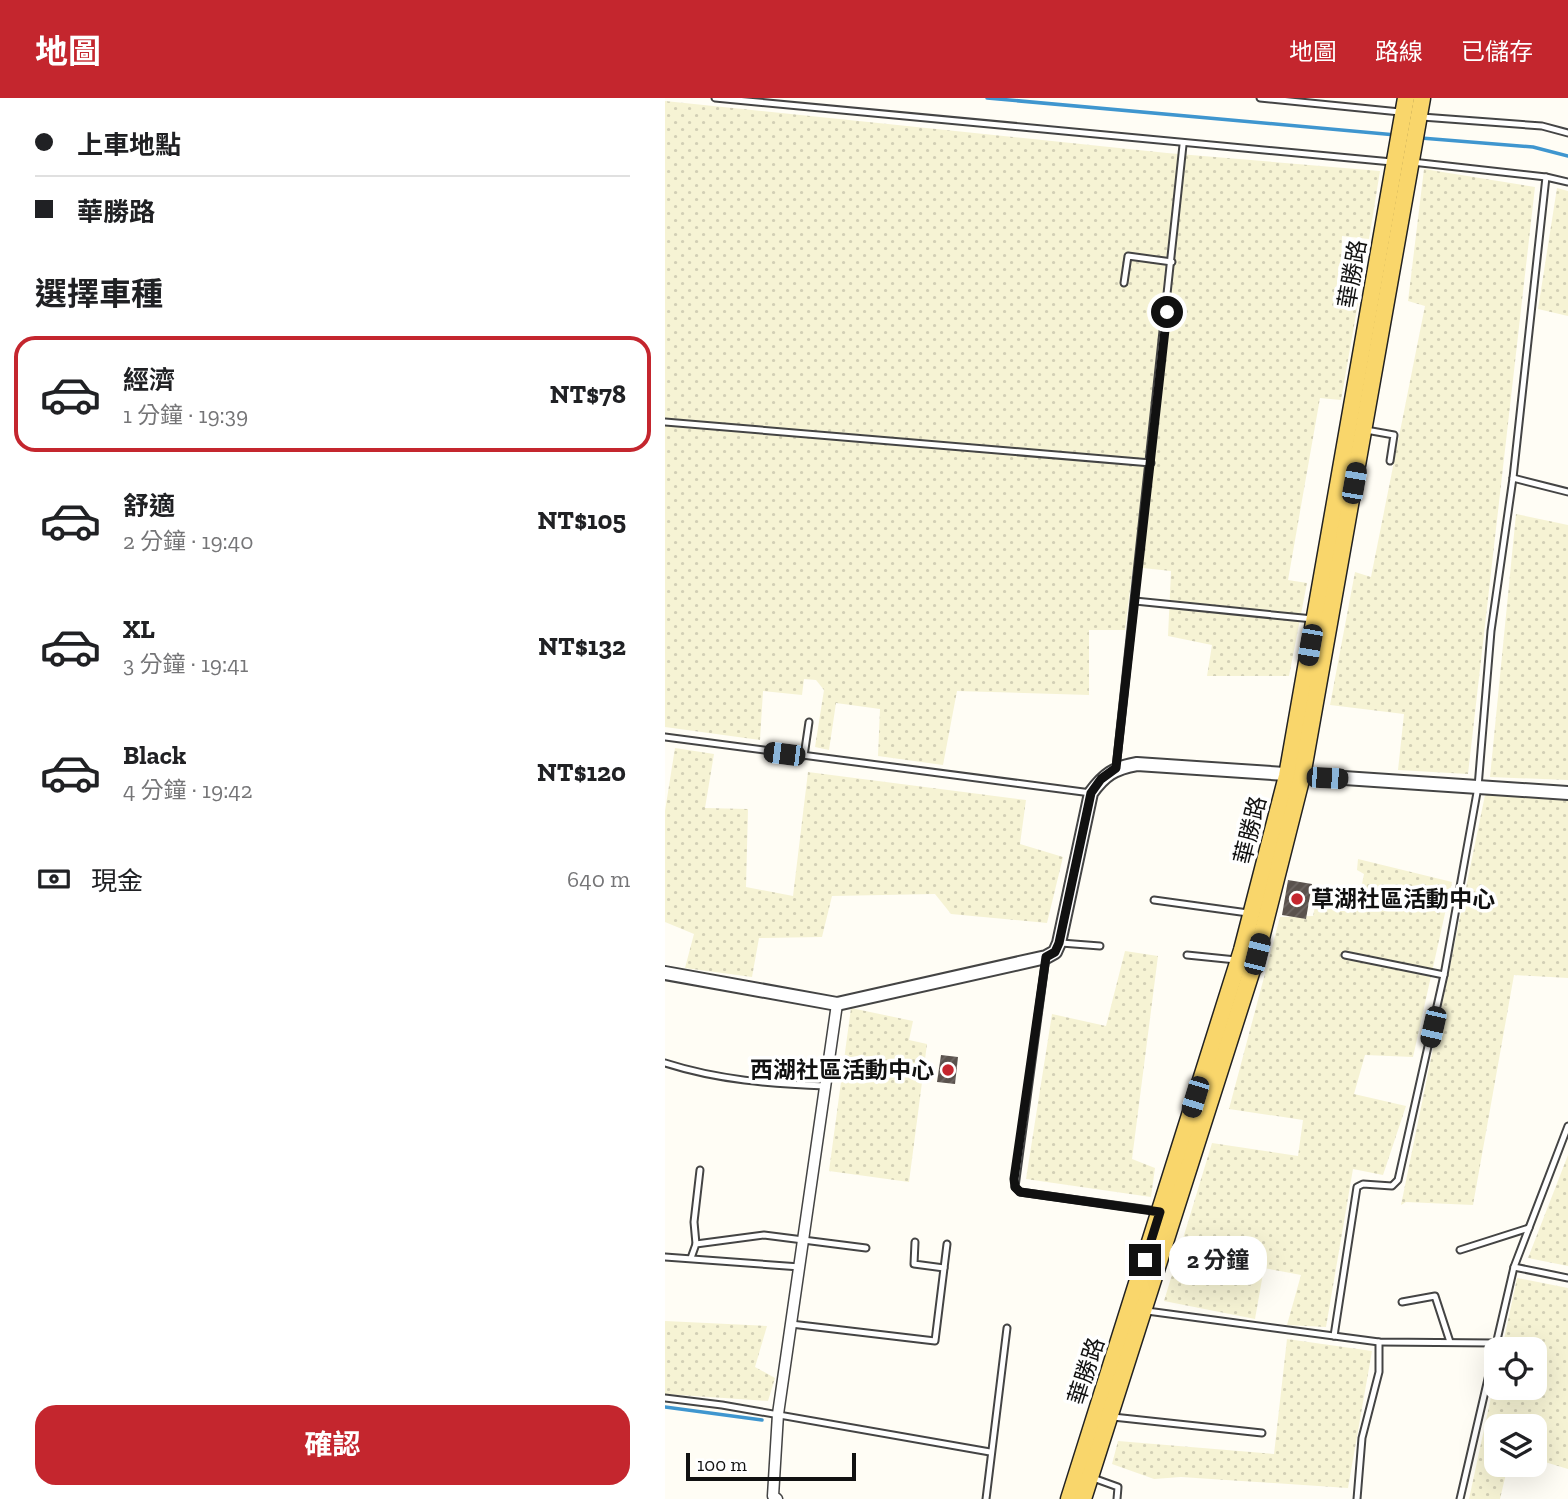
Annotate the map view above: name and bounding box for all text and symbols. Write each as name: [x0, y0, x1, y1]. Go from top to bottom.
text: 地圖: [35, 32, 101, 71]
text: 地圖: [1289, 37, 1337, 66]
text: 路線: [1375, 37, 1423, 66]
text: 已儲存: [1461, 37, 1533, 66]
text: 上車地點: [77, 129, 181, 161]
text: 華勝路: [77, 196, 155, 228]
street label: 華勝路: [1332, 238, 1372, 310]
text: 選擇車種: [35, 275, 163, 313]
route start: [1151, 296, 1183, 328]
icon: car: [39, 363, 102, 426]
text: 經濟: [123, 364, 175, 396]
text: NT$78: [550, 378, 626, 410]
text: 1 分鐘 · 19:39: [123, 401, 248, 429]
car: [1341, 460, 1368, 506]
icon: car: [39, 489, 102, 552]
text: 舒適: [123, 490, 175, 522]
text: NT$105: [537, 504, 626, 536]
text: 2 分鐘 · 19:40: [123, 527, 253, 555]
text: XL: [123, 613, 155, 645]
icon: car: [39, 615, 102, 678]
car: [1297, 622, 1324, 668]
text: NT$132: [538, 630, 626, 662]
text: 3 分鐘 · 19:41: [123, 650, 248, 678]
text: Black: [123, 739, 186, 771]
icon: car: [39, 741, 102, 804]
car: [762, 741, 807, 767]
text: NT$120: [537, 756, 626, 788]
car: [1306, 766, 1349, 790]
text: 4 分鐘 · 19:42: [123, 776, 253, 804]
street label: 華勝路: [1228, 793, 1272, 867]
icon: cash: [35, 860, 73, 898]
text: 現金: [91, 865, 143, 897]
text: 640 m: [567, 865, 630, 893]
place label: 草湖社區活動中心: [1311, 885, 1495, 913]
marker: 草湖社區活動中心: [1289, 891, 1305, 907]
car: [1242, 931, 1273, 977]
car: [1419, 1004, 1448, 1050]
place label: 西湖社區活動中心: [750, 1056, 934, 1084]
marker: 西湖社區活動中心: [940, 1062, 956, 1078]
car: [1179, 1074, 1212, 1120]
callout: 2 分鐘: [1169, 1236, 1267, 1284]
route end: [1129, 1244, 1161, 1276]
text: 2 分鐘: [1187, 1246, 1249, 1274]
street label: 華勝路: [1062, 1334, 1110, 1408]
map controls: [1484, 1337, 1547, 1477]
button: locate: [1484, 1337, 1547, 1400]
button: 確認: [35, 1405, 630, 1485]
button: layers: [1484, 1414, 1547, 1477]
scale bar: [686, 1450, 856, 1482]
text: 100 m: [697, 1453, 747, 1476]

